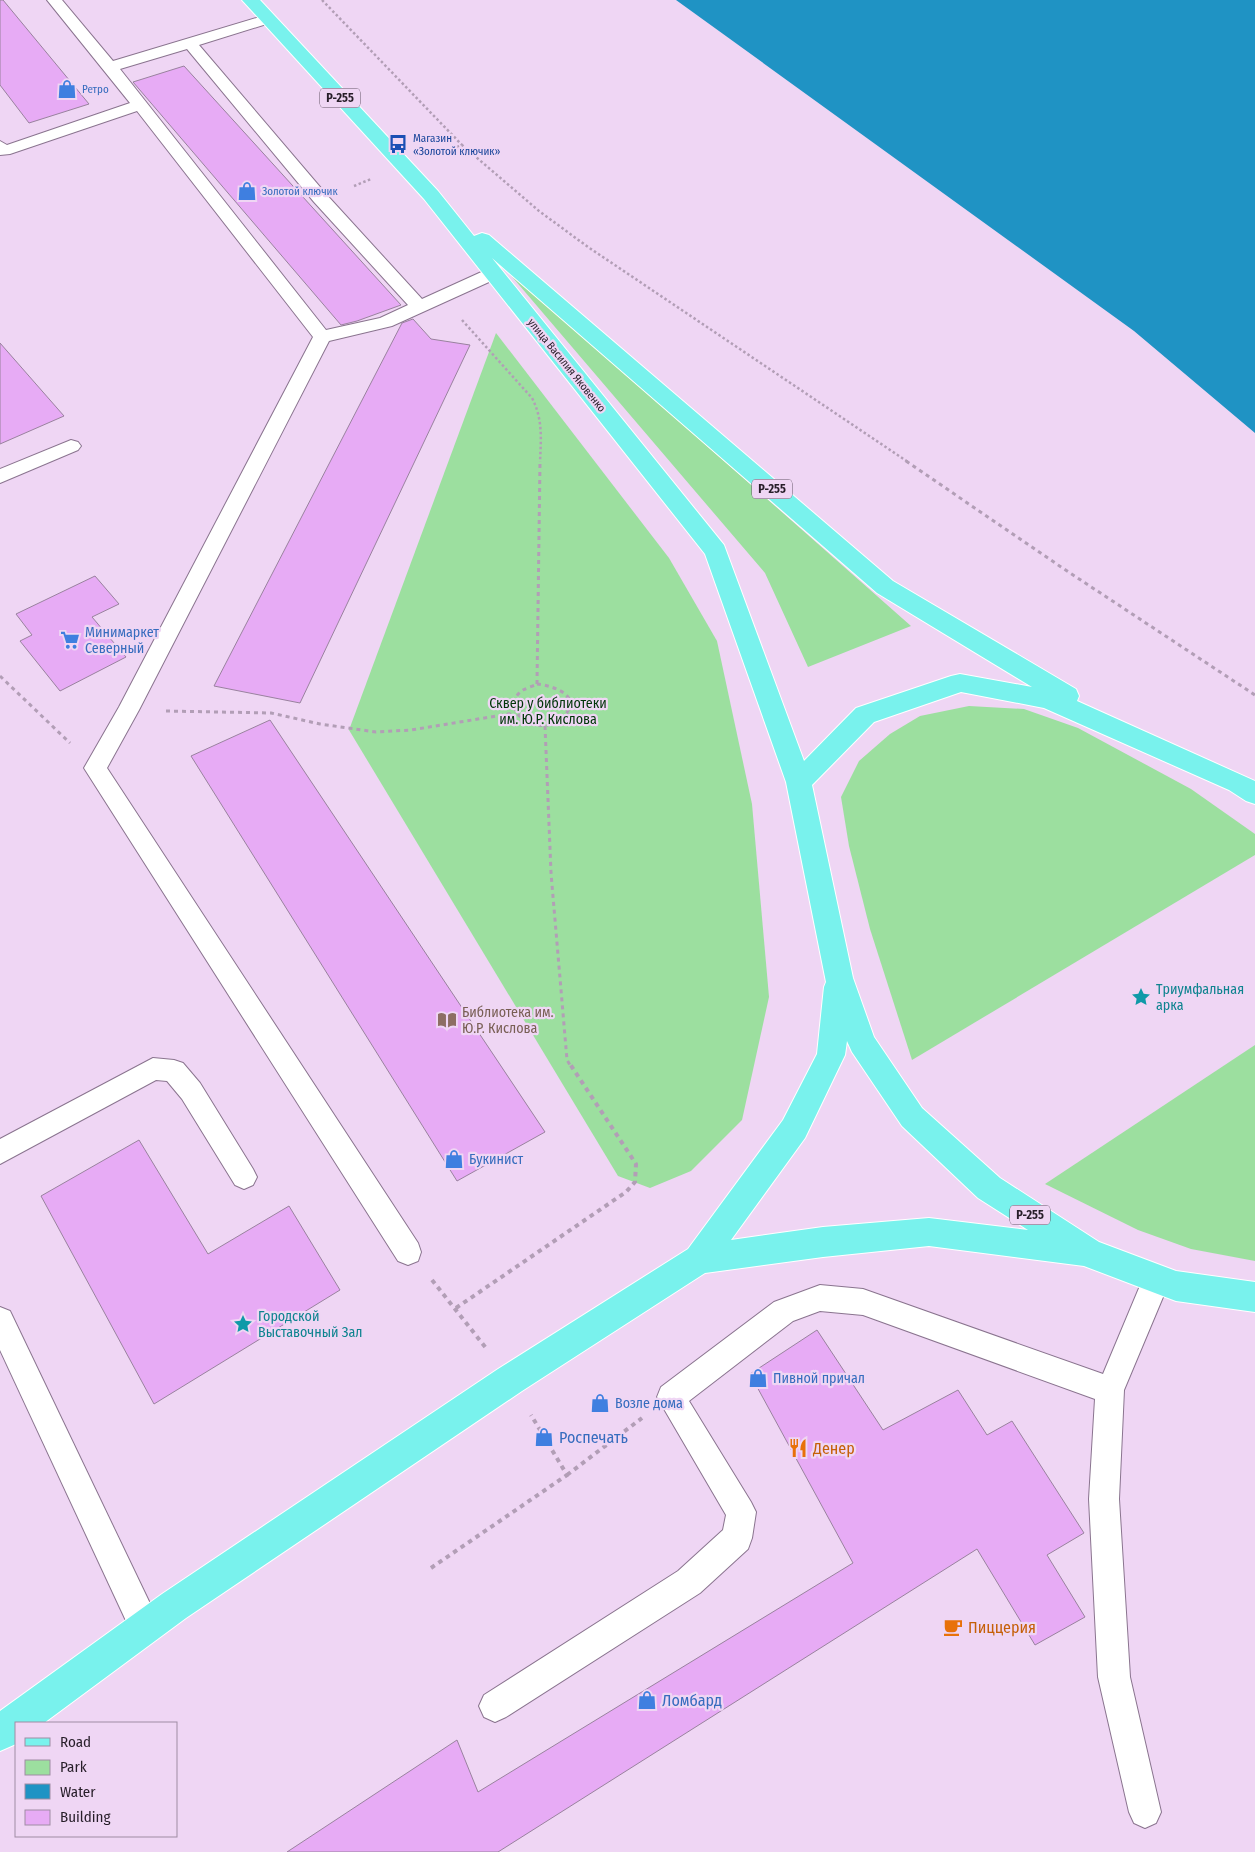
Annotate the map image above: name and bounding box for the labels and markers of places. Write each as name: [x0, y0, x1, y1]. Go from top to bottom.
shop icon: Ретро: [56, 78, 78, 100]
place label: Ретро: [82, 83, 109, 96]
place label: Магазин «Золотой ключик»: [413, 132, 500, 158]
bus stop icon: Магазин «Золотой ключик»: [387, 133, 409, 155]
shop icon: Золотой ключик: [236, 180, 258, 202]
place label: Золотой ключик: [262, 185, 339, 198]
place label: Минимаркет Северный: [85, 624, 159, 657]
supermarket icon: Минимаркет Северный: [59, 629, 81, 651]
place label: Триумфальная арка: [1156, 981, 1244, 1014]
place icon: Триумфальная арка: [1130, 986, 1152, 1008]
place label: Библиотека им. Ю.Р. Кислова: [462, 1004, 554, 1037]
library icon: Библиотека им. Ю.Р. Кислова: [436, 1009, 458, 1031]
shop icon: Букинист: [443, 1148, 465, 1170]
place label: Букинист: [469, 1151, 524, 1168]
place label: Городской Выставочный Зал: [258, 1308, 363, 1341]
place icon: Городской Выставочный Зал: [232, 1313, 254, 1335]
shop icon: Пивной причал: [747, 1367, 769, 1389]
place label: Пивной причал: [773, 1370, 865, 1387]
shop icon: Возле дома: [589, 1392, 611, 1414]
place label: Возле дома: [615, 1395, 683, 1412]
shop icon: Роспечать: [533, 1426, 555, 1448]
place label: Роспечать: [559, 1428, 628, 1447]
restaurant icon: Денер: [787, 1437, 809, 1459]
place label: Денер: [812, 1439, 855, 1458]
cafe icon: Пиццерия: [942, 1616, 964, 1638]
place label: Пиццерия: [968, 1618, 1036, 1637]
shop icon: Ломбард: [636, 1689, 658, 1711]
place label: Ломбард: [662, 1691, 722, 1710]

